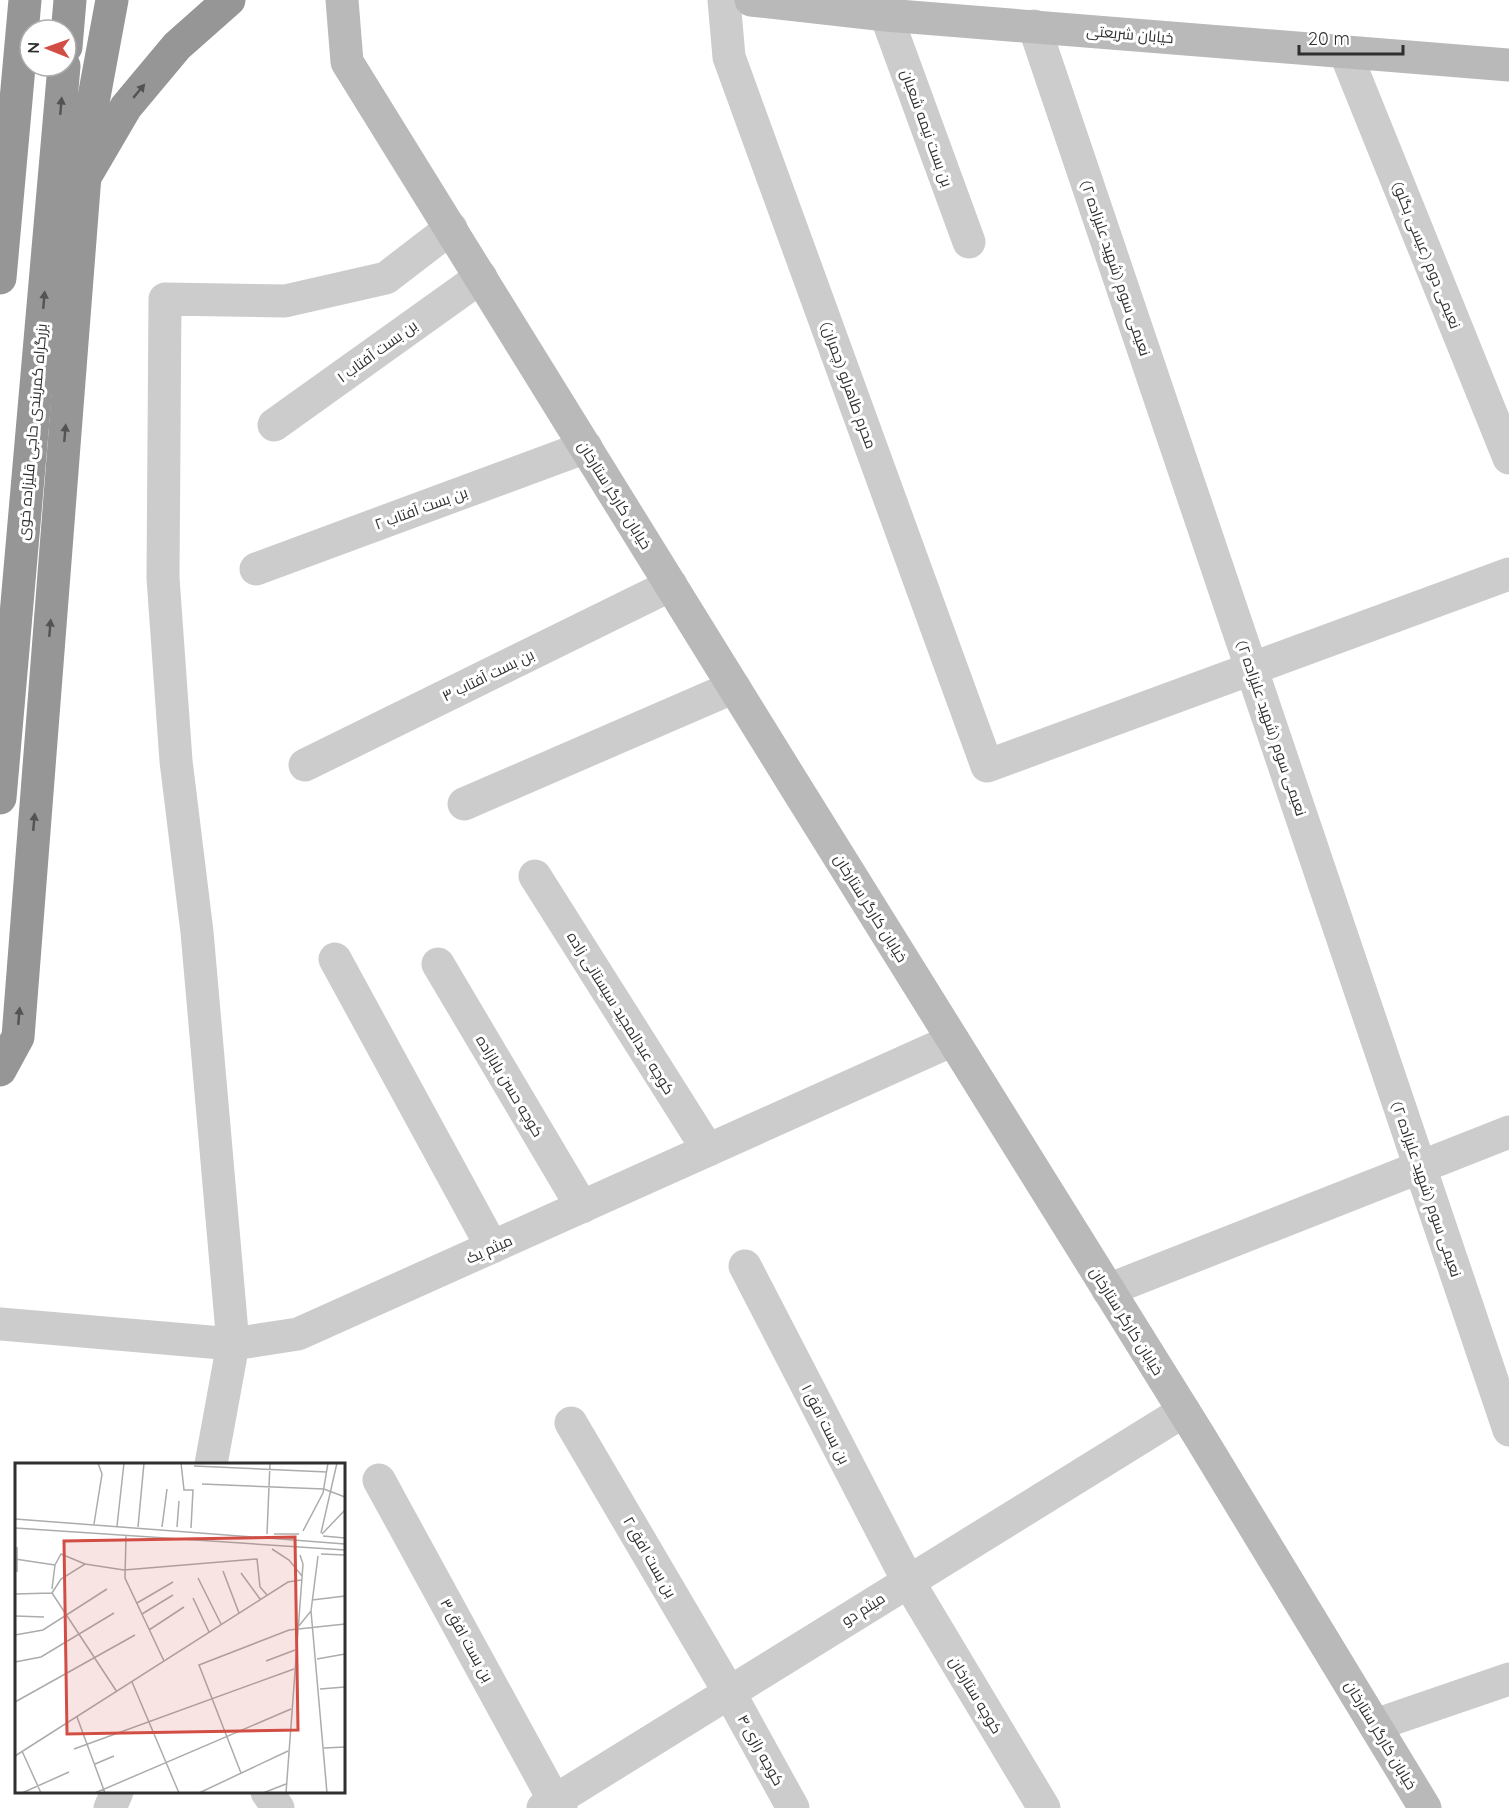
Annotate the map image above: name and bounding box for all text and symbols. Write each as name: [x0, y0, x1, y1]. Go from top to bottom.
north arrow: [18, 18, 78, 78]
scale bar: [1299, 18, 1402, 56]
street label: خیابان شریعتی: [1085, 21, 1174, 48]
text: 20 m: [1308, 27, 1350, 50]
text: N: [23, 42, 43, 54]
street label: بن بست نیمه شعبان: [896, 67, 957, 190]
one-way arrow: [133, 84, 145, 99]
one-way arrow: [56, 96, 66, 115]
street label: نعیمی سوم (شهید علیزاده ۲): [1076, 178, 1155, 359]
street label: نعیمی دوم (عیسی بگلو): [1388, 179, 1465, 332]
one-way arrow: [39, 291, 49, 310]
street label: بن بست آفتاب ۱: [333, 316, 421, 387]
street label: محرم طاهرلو (چمران): [816, 319, 881, 451]
street label: بزرگراه کمربندی حاجی قلیزاده خوی: [13, 323, 52, 541]
one-way arrow: [60, 424, 70, 443]
street label: خیابان کارگر ستارخان: [573, 437, 656, 553]
street label: بن بست آفتاب ۲: [372, 482, 470, 535]
one-way arrow: [45, 618, 55, 637]
street label: نعیمی سوم (شهید علیزاده ۲): [1232, 638, 1311, 819]
street label: بن بست آفتاب ۳: [439, 645, 538, 706]
one-way arrow: [30, 812, 39, 831]
street label: خیابان کارگر ستارخان: [829, 850, 912, 966]
street label: کوچه عبدالمجید سیستانی زاده: [562, 928, 679, 1098]
one-way arrow: [14, 1007, 24, 1026]
street label: کوچه حسن بابازاده: [471, 1032, 548, 1141]
street label: نعیمی سوم (شهید علیزاده ۲): [1387, 1099, 1466, 1280]
street label: میثم یک: [463, 1230, 516, 1268]
street label: خیابان کارگر ستارخان: [1085, 1263, 1168, 1379]
street label: بن بست افق ۱: [797, 1381, 854, 1468]
inset map: [15, 1463, 345, 1793]
street label: بن بست افق ۲: [618, 1513, 681, 1601]
street label: میثم دو: [838, 1588, 889, 1631]
street label: بن بست افق ۳: [435, 1595, 498, 1686]
street label: کوچه ستارخان: [945, 1653, 1007, 1738]
street label: خیابان کارگر ستارخان: [1340, 1677, 1421, 1794]
street label: کوچه رازی ۴: [733, 1711, 788, 1789]

